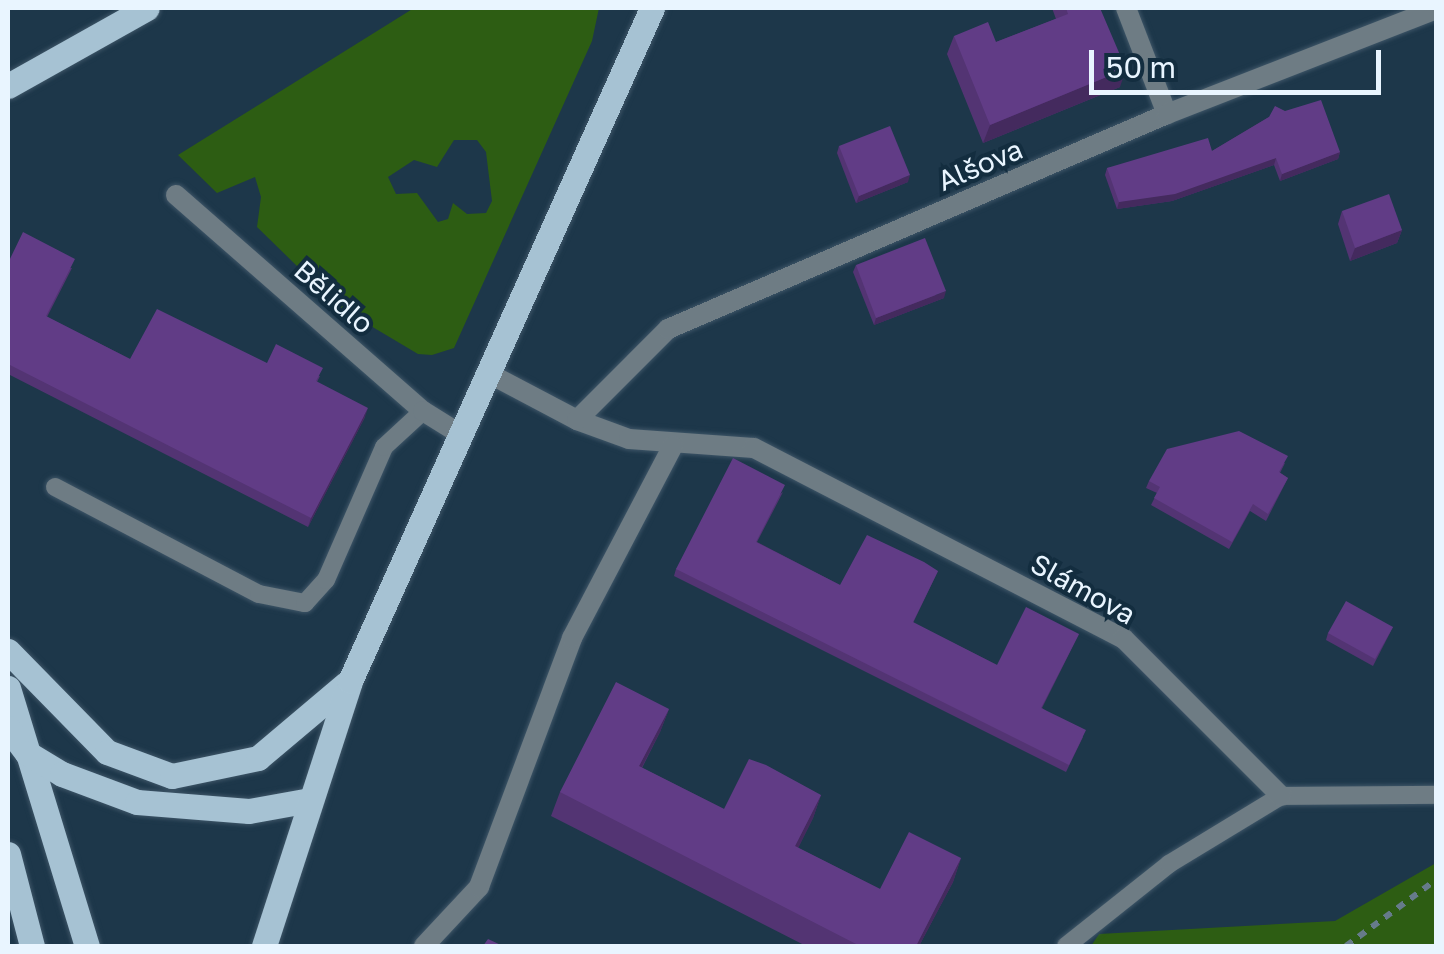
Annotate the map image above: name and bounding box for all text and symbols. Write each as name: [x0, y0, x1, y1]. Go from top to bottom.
scale bar: [1094, 30, 1386, 92]
text: 50 m: [1106, 49, 1176, 85]
street label: Alšova: [933, 132, 1027, 198]
street label: Bělidlo: [287, 253, 381, 341]
street label: Slámova: [1025, 547, 1141, 631]

